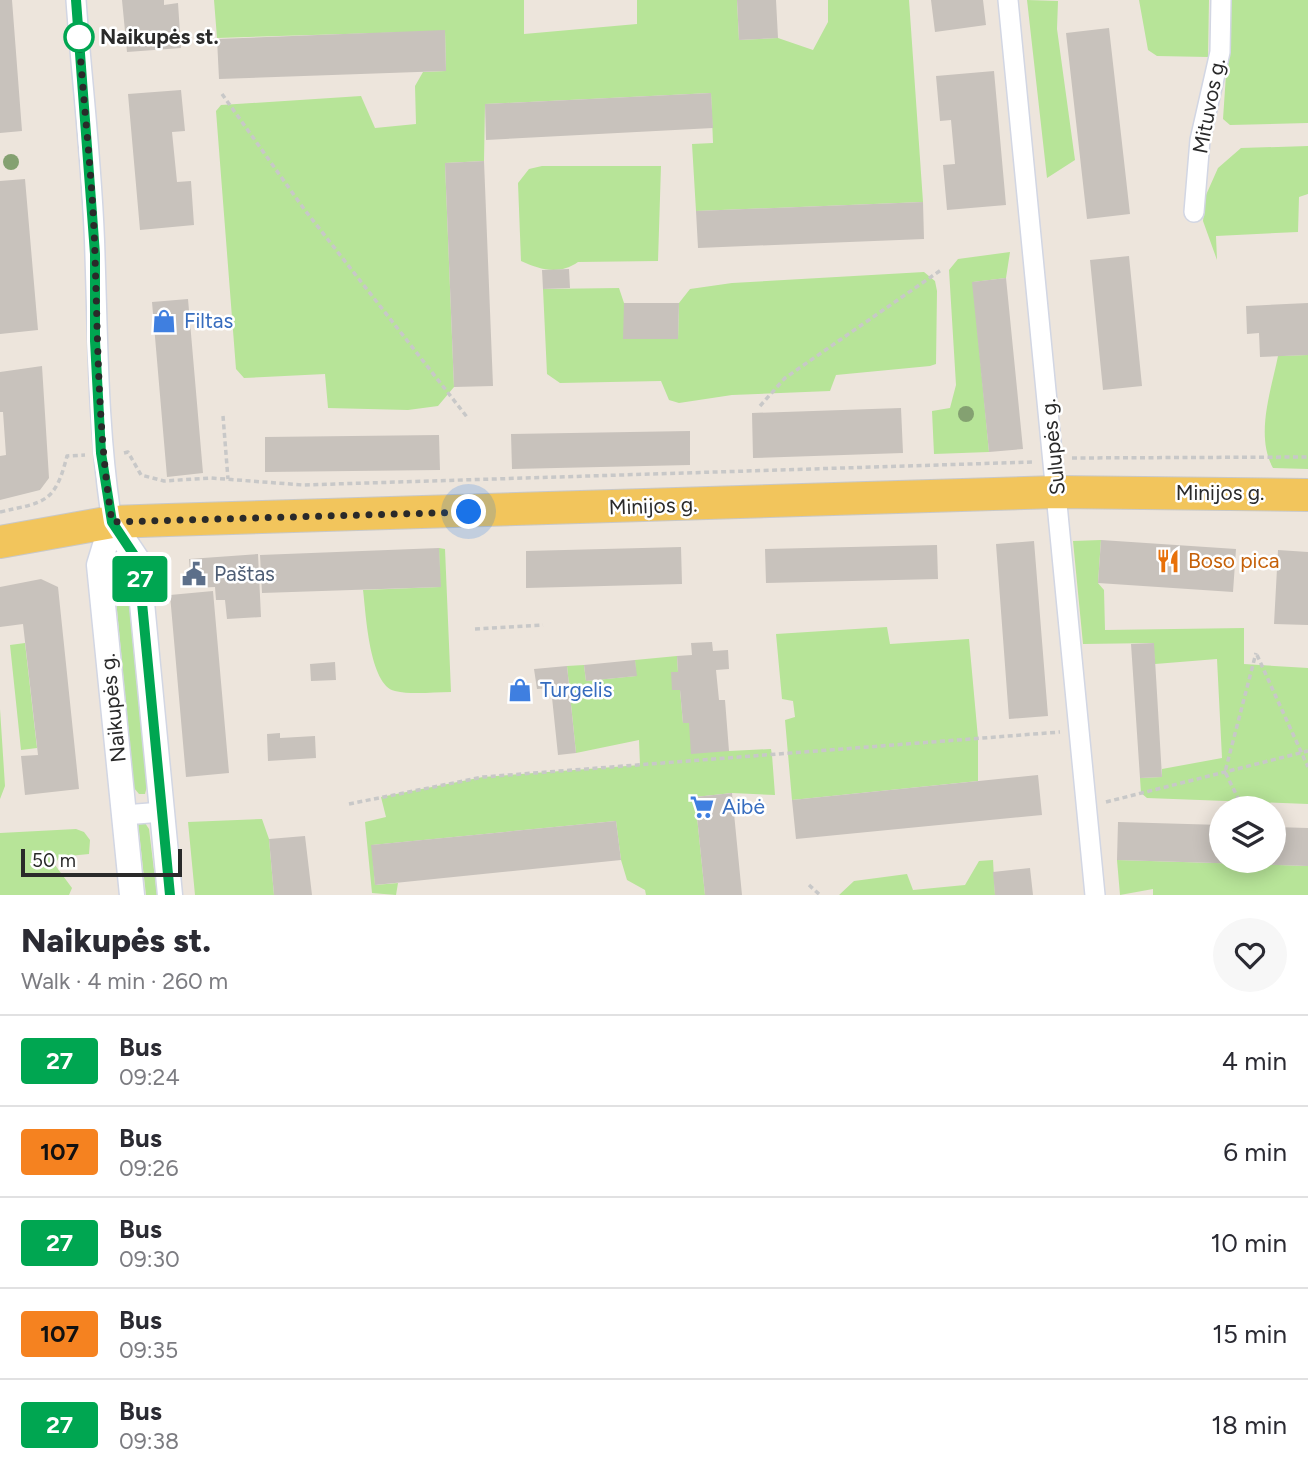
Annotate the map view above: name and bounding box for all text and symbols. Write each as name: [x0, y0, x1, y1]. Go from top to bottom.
marker: Naikupės st.: [64, 22, 94, 52]
place label: Naikupės st.: [100, 24, 219, 49]
street label: Mituvos g.: [1187, 56, 1230, 156]
shop icon: Filtas: [150, 307, 178, 335]
place label: Filtas: [184, 308, 233, 333]
street label: Sulupės g.: [1035, 398, 1070, 496]
street label: Minijos g.: [1176, 480, 1264, 505]
street label: Minijos g.: [608, 491, 698, 520]
your location: [451, 494, 486, 529]
restaurant icon: Boso pica: [1154, 547, 1182, 575]
place label: Boso pica: [1188, 548, 1280, 573]
line badge: 27: [108, 556, 172, 602]
public building icon: Paštas: [180, 560, 208, 588]
place label: Paštas: [214, 561, 275, 586]
text: 27: [126, 564, 154, 593]
street label: Naikupės g.: [94, 652, 131, 764]
shop icon: Turgelis: [506, 676, 534, 704]
place label: Turgelis: [540, 677, 613, 702]
supermarket icon: Aibė: [688, 793, 716, 821]
place label: Aibė: [722, 794, 765, 819]
map controls: [1209, 796, 1286, 873]
button: layers: [1209, 796, 1286, 873]
scale bar: [21, 846, 182, 878]
text: 50 m: [32, 849, 76, 872]
button: heart: [1213, 918, 1287, 992]
text: Naikupės st.: [21, 921, 211, 960]
text: Walk · 4 min · 260 m: [21, 967, 228, 995]
text: Bus: [119, 1031, 162, 1063]
text: 4 min: [1222, 1045, 1287, 1077]
text: 27: [46, 1046, 73, 1075]
text: 09:24: [119, 1063, 180, 1091]
text: Bus: [119, 1122, 162, 1154]
text: 6 min: [1223, 1136, 1287, 1168]
text: 107: [40, 1137, 79, 1166]
text: 09:26: [119, 1154, 178, 1182]
text: Bus: [119, 1213, 162, 1245]
text: 10 min: [1211, 1227, 1287, 1259]
text: 27: [46, 1228, 73, 1257]
text: 09:30: [119, 1245, 180, 1273]
text: Bus: [119, 1304, 162, 1336]
text: 15 min: [1212, 1318, 1287, 1350]
text: 107: [40, 1319, 79, 1348]
text: 09:35: [119, 1336, 178, 1364]
text: Bus: [119, 1395, 162, 1427]
text: 18 min: [1211, 1409, 1287, 1441]
text: 27: [46, 1410, 73, 1439]
text: 09:38: [119, 1427, 179, 1455]

